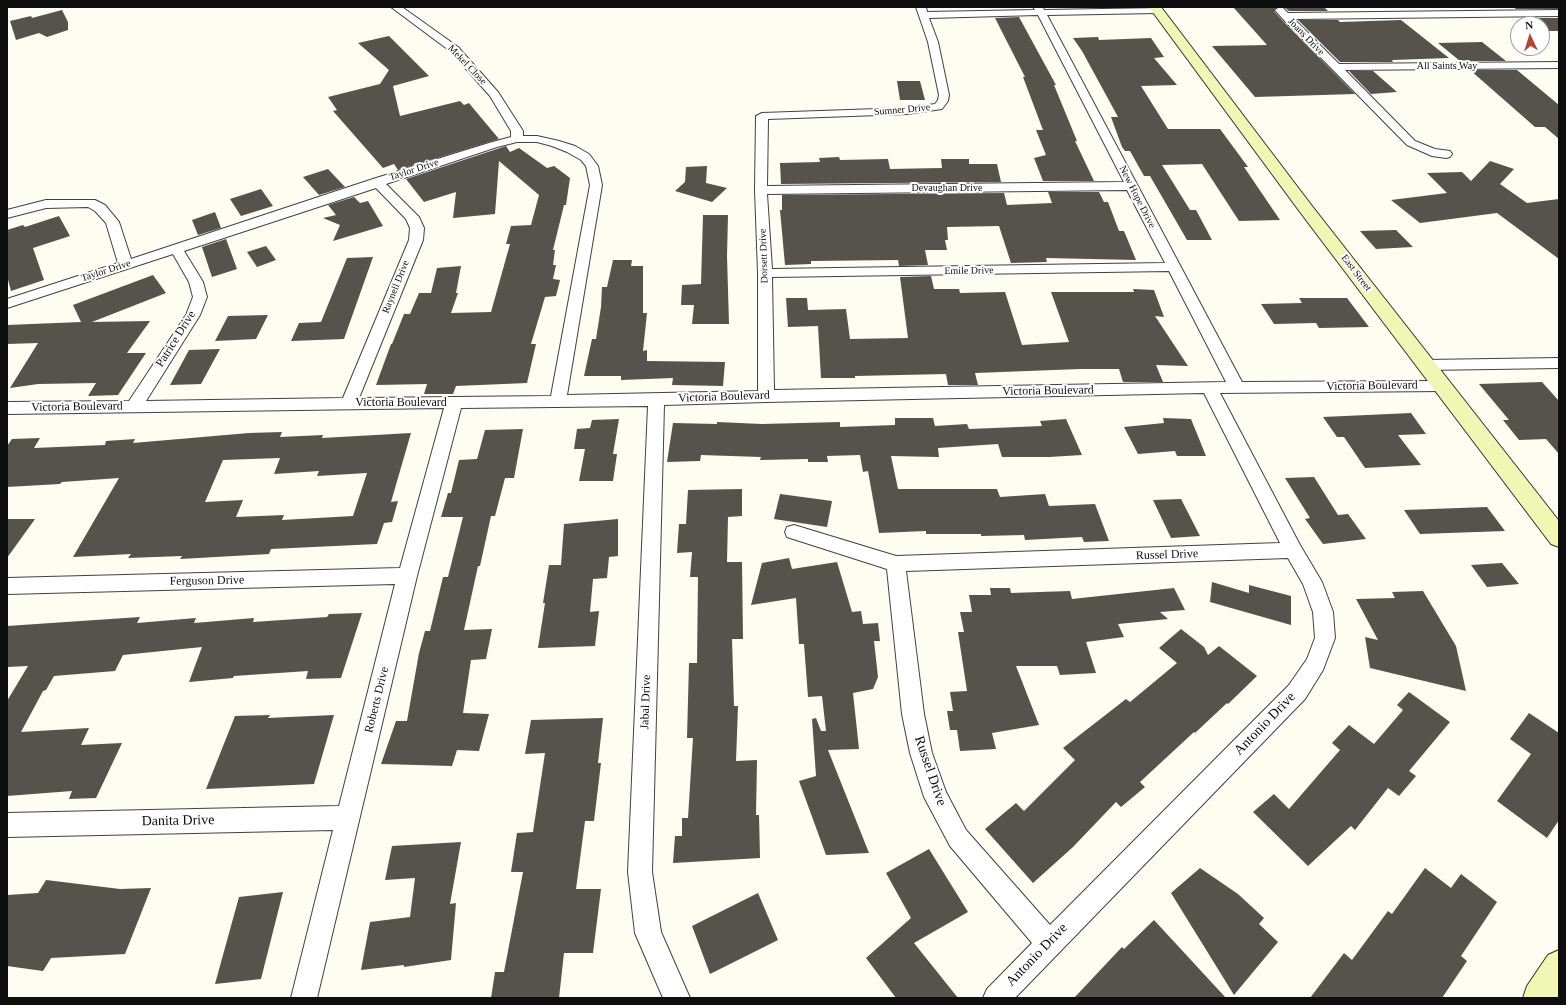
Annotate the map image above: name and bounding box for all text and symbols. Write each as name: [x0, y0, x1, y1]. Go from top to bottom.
street label: Joans Drive: [1285, 16, 1327, 58]
north arrow: [1510, 16, 1550, 56]
text: N: [1525, 19, 1534, 31]
street label: Mekel Close: [445, 43, 489, 87]
street label: All Saints Way: [1417, 60, 1477, 72]
street label: Sumner Drive: [873, 102, 931, 118]
street label: Taylor Drive: [388, 156, 440, 184]
street label: New Hope Drive: [1116, 164, 1158, 230]
street label: Devaughan Drive: [912, 182, 982, 194]
street label: Dorsett Drive: [757, 228, 771, 284]
street label: East Street: [1338, 252, 1374, 294]
street label: Taylor Drive: [80, 257, 132, 285]
street label: Raynell Drive: [380, 259, 412, 315]
street label: Emile Drive: [944, 265, 994, 277]
street label: Patrice Drive: [153, 308, 199, 370]
street label: Victoria Boulevard: [1326, 378, 1418, 394]
street label: Victoria Boulevard: [1002, 383, 1094, 399]
street label: Victoria Boulevard: [678, 388, 770, 406]
street label: Victoria Boulevard: [355, 396, 447, 410]
street label: Victoria Boulevard: [31, 399, 123, 415]
street label: Russel Drive: [1136, 547, 1198, 563]
street label: Ferguson Drive: [169, 573, 245, 589]
street label: Roberts Drive: [362, 665, 392, 735]
street label: Jabal Drive: [638, 674, 654, 730]
street label: Antonio Drive: [1231, 689, 1299, 759]
street label: Russel Drive: [910, 734, 950, 808]
street label: Danita Drive: [142, 812, 214, 830]
street label: Antonio Drive: [1003, 920, 1071, 990]

